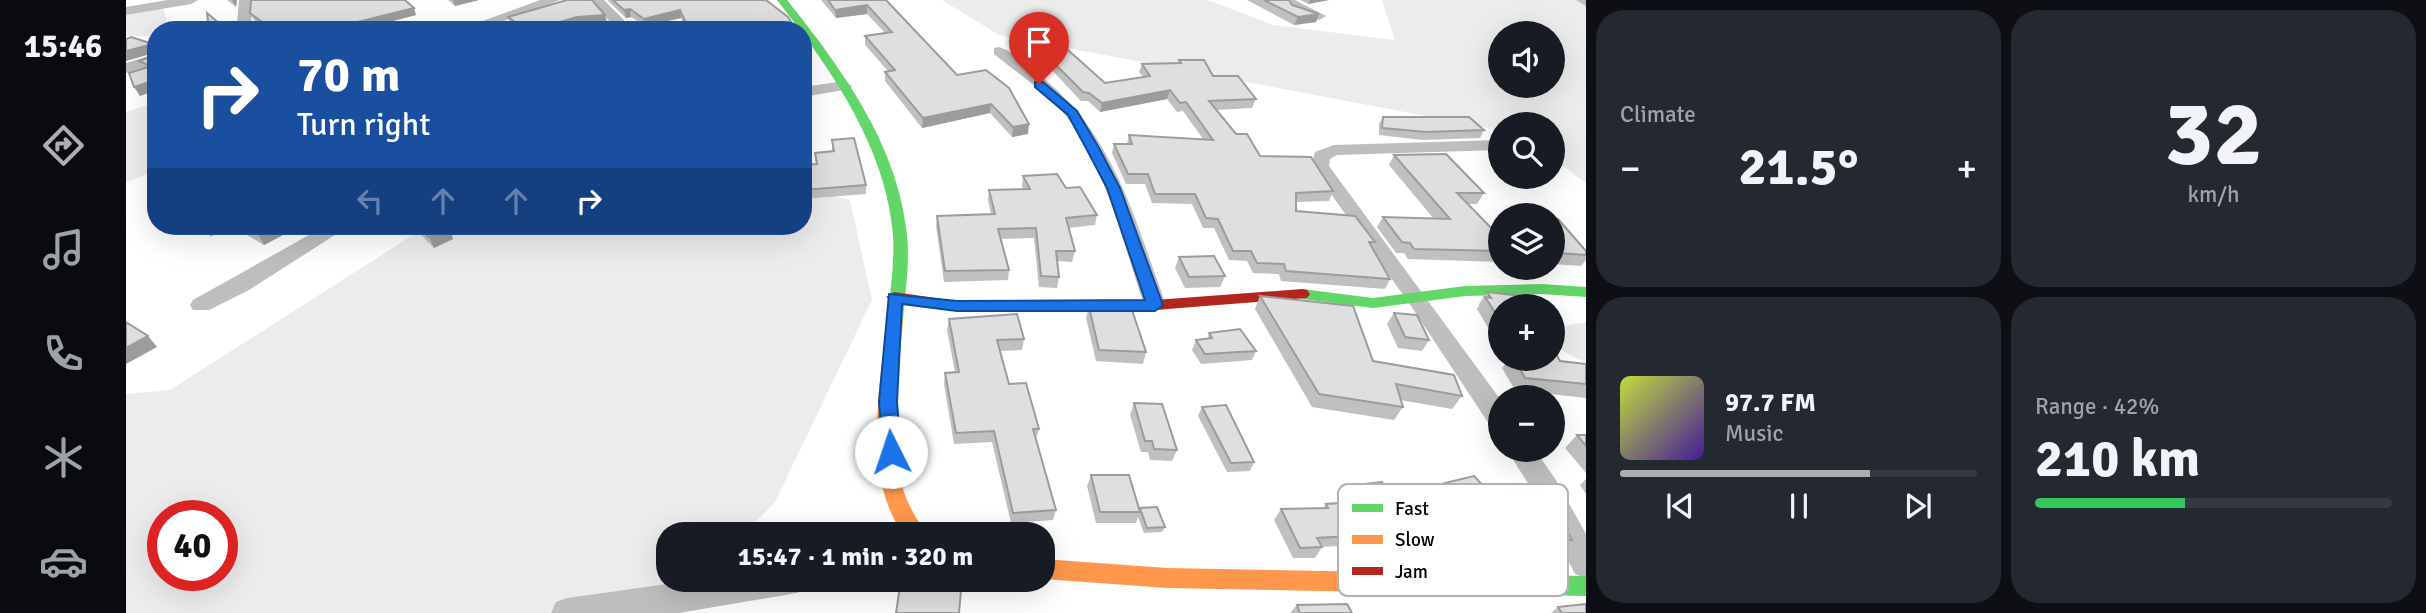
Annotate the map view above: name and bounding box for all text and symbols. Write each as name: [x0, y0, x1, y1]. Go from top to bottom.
pin: [1009, 12.0, 1069, 84]
map controls: [1488, 21, 1565, 462]
button: sound: [1488, 21, 1565, 98]
icon: arrive: [1020, 23, 1058, 61]
text: 15:46: [24, 27, 102, 66]
text: 70 m: [297, 45, 400, 105]
icon: right: [182, 49, 273, 140]
text: 32: [2164, 78, 2263, 191]
text: Climate: [1620, 100, 1696, 129]
text: Turn right: [297, 105, 430, 144]
button: search: [1488, 112, 1565, 189]
icon: directions: [39, 121, 88, 170]
text: 21.5°: [1739, 135, 1858, 199]
text: −: [1620, 145, 1641, 192]
text: +: [1956, 145, 1977, 192]
text: km/h: [2187, 180, 2240, 209]
icon: left: [351, 182, 389, 220]
icon: ahead: [424, 182, 462, 220]
icon: ahead: [497, 182, 535, 220]
icon: right: [570, 182, 608, 220]
button: layers: [1488, 203, 1565, 280]
icon: music: [39, 225, 88, 274]
button: +: [1488, 294, 1565, 371]
icon: phone: [39, 329, 88, 378]
button: −: [1488, 385, 1565, 462]
text: 97.7 FM: [1725, 387, 1816, 419]
text: Range · 42%: [2035, 392, 2159, 421]
position arrow: [854, 415, 928, 489]
text: Music: [1725, 419, 1783, 448]
text: 210 km: [2035, 427, 2200, 491]
icon: climate: [39, 433, 88, 482]
legend: [1338, 484, 1568, 596]
icon: previous: [1661, 487, 1699, 525]
icon: pause: [1780, 487, 1818, 525]
icon: next: [1899, 487, 1937, 525]
text: Fast: [1395, 497, 1429, 521]
speed limit sign: 40: [147, 500, 238, 591]
text: Slow: [1395, 528, 1435, 552]
icon: car: [39, 537, 88, 586]
text: 15:47 · 1 min · 320 m: [738, 541, 973, 573]
text: Jam: [1395, 560, 1428, 584]

